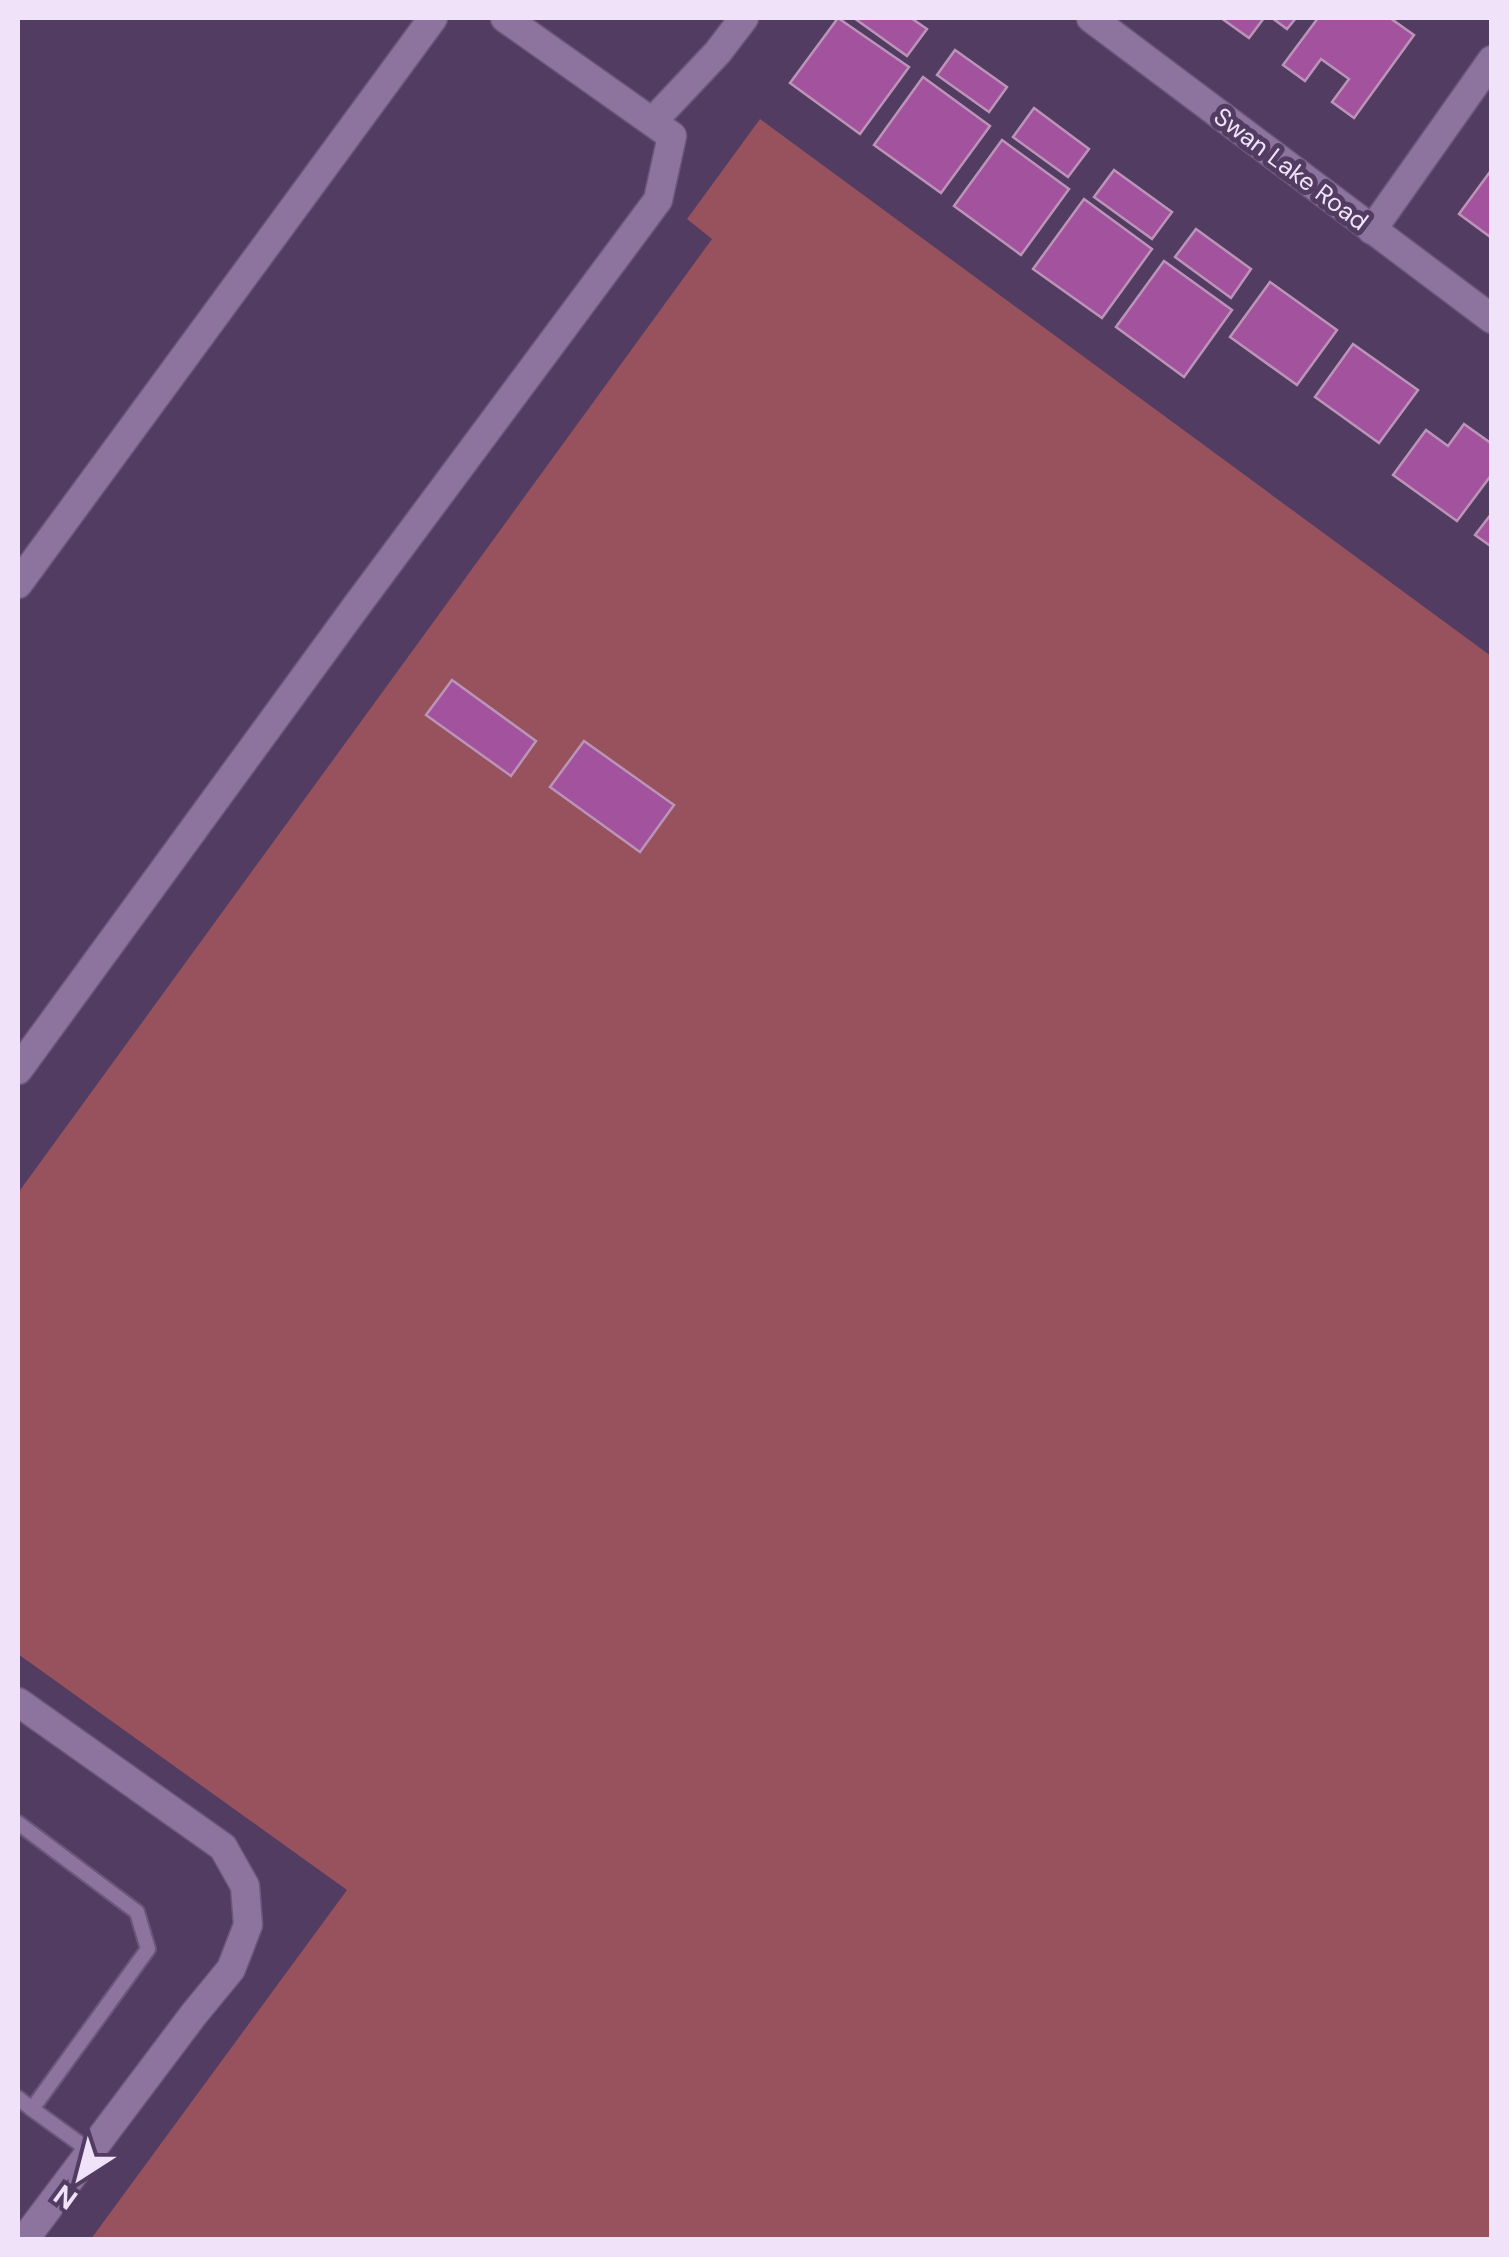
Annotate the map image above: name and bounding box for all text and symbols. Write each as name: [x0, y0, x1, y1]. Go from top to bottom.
street label: Swan Lake Road: [1207, 100, 1375, 238]
north arrow: [30, 2127, 130, 2227]
text: N: [46, 2176, 85, 2218]

